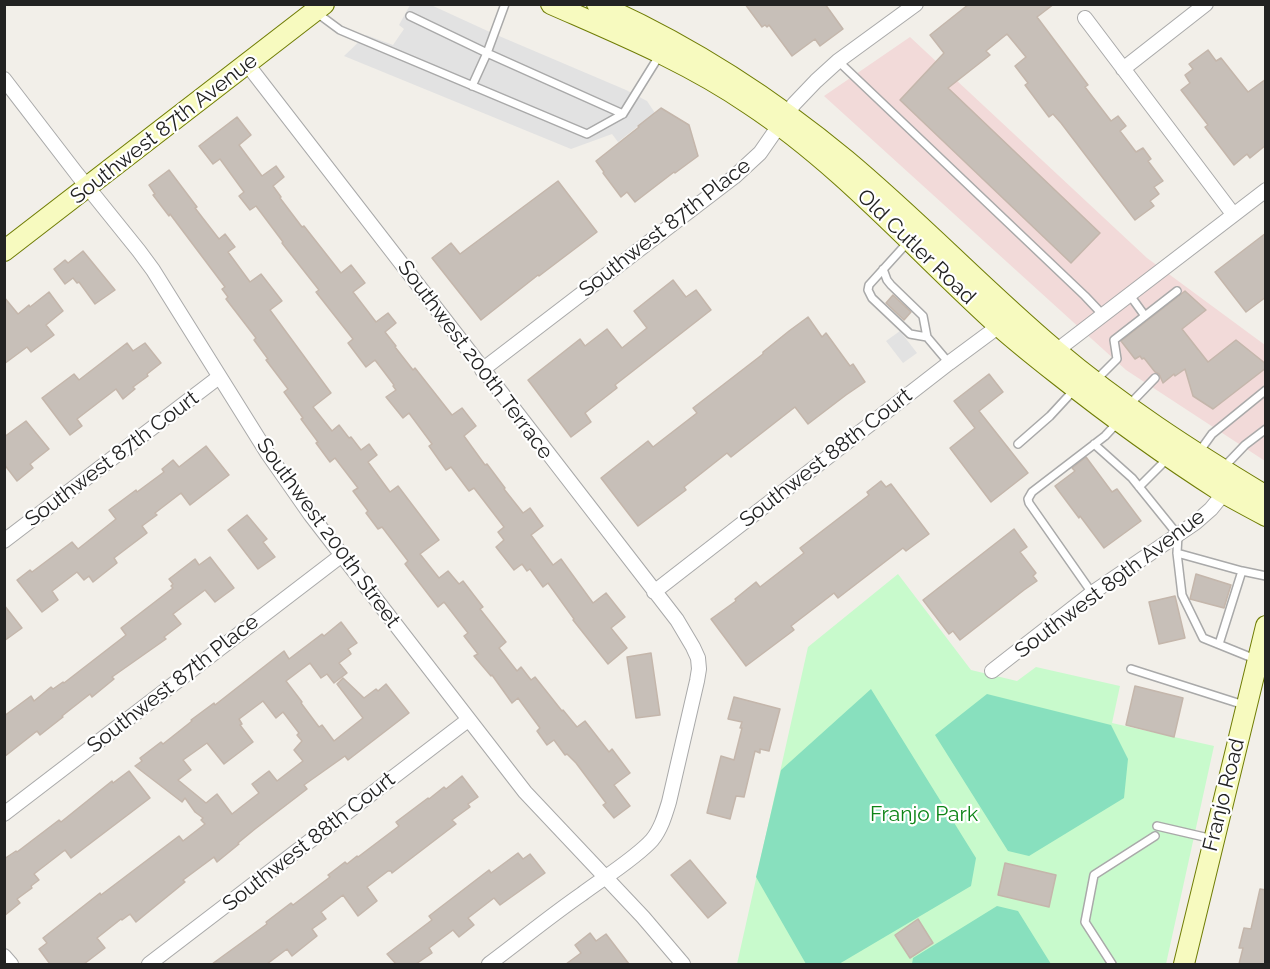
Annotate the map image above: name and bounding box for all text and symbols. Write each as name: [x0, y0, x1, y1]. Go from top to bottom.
street label: Southwest 87th Avenue: [66, 48, 262, 210]
street label: Southwest 87th Place: [574, 153, 756, 303]
street label: Old Cutler Road: [852, 184, 980, 310]
street label: Southwest 200th Terrace: [392, 256, 558, 464]
street label: Southwest 88th Court: [735, 383, 917, 533]
street label: Southwest 87th Court: [20, 386, 204, 532]
street label: Southwest 200th Street: [251, 433, 405, 633]
street label: Southwest 89th Avenue: [1010, 504, 1210, 664]
street label: Southwest 87th Place: [82, 609, 264, 759]
street label: Franjo Road: [1198, 736, 1250, 854]
street label: Southwest 88th Court: [218, 767, 400, 917]
park label: Franjo Park: [870, 802, 978, 828]

